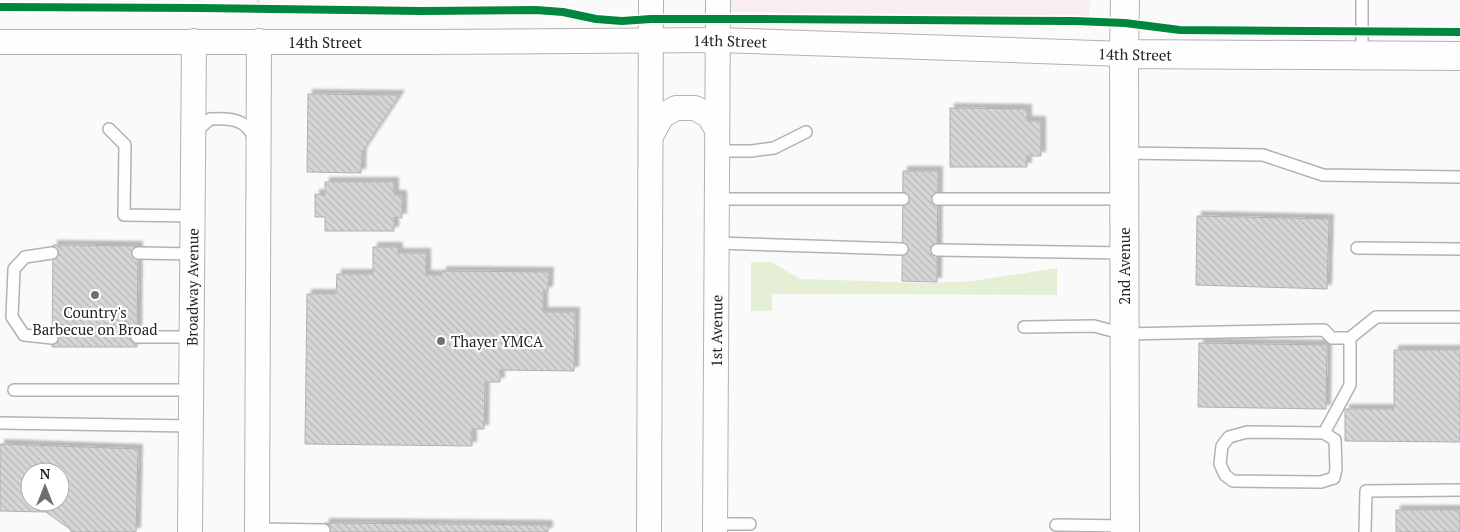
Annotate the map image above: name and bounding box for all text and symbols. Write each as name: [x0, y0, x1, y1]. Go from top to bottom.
street label: 14th Street: [693, 30, 768, 52]
street label: 14th Street: [288, 32, 362, 52]
street label: 14th Street: [1098, 43, 1173, 65]
street label: 2nd Avenue: [1114, 227, 1134, 305]
street label: Broadway Avenue: [182, 228, 202, 346]
marker: Country's Barbecue on Broad: [89, 289, 101, 301]
street label: 1st Avenue: [706, 295, 726, 367]
place label: Country's Barbecue on Broad: [32, 302, 158, 339]
place label: Thayer YMCA: [451, 331, 544, 351]
marker: Thayer YMCA: [435, 335, 447, 347]
north arrow: [20, 462, 70, 512]
text: N: [40, 464, 51, 483]

